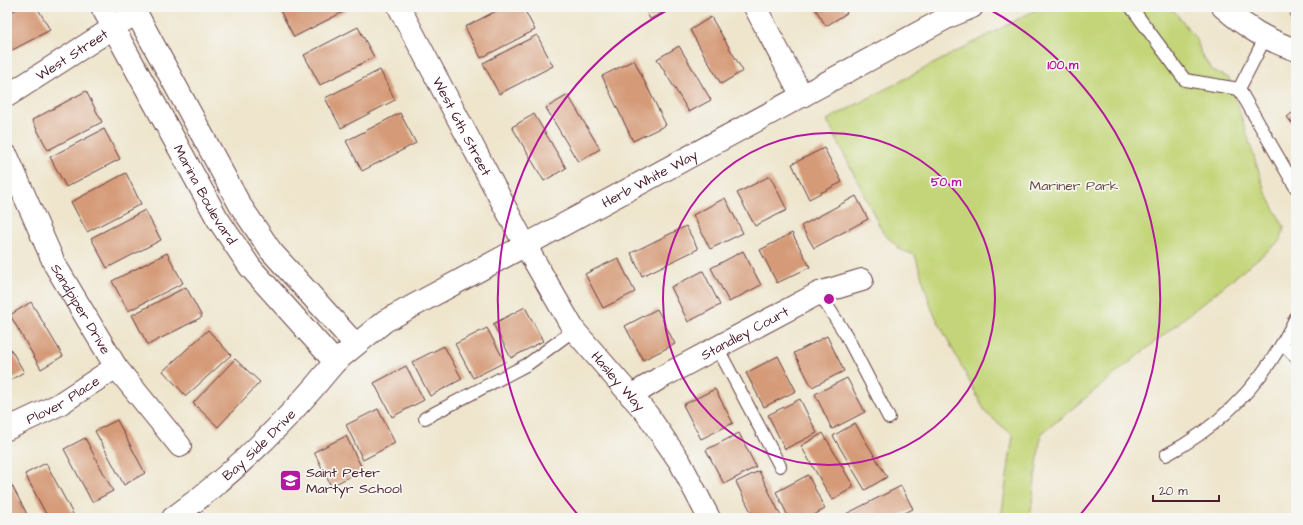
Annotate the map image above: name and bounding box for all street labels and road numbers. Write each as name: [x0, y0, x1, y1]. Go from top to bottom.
street label: West Street: [32, 24, 113, 86]
street label: West 6th Street: [427, 74, 496, 180]
street label: Marina Boulevard: [168, 141, 241, 249]
street label: Herb White Way: [598, 145, 702, 213]
street label: Sandpiper Drive: [45, 260, 115, 359]
street label: Standley Court: [697, 302, 793, 365]
street label: Hasley Way: [586, 347, 650, 416]
street label: Plover Place: [23, 371, 104, 430]
street label: Bay Side Drive: [218, 404, 301, 486]

